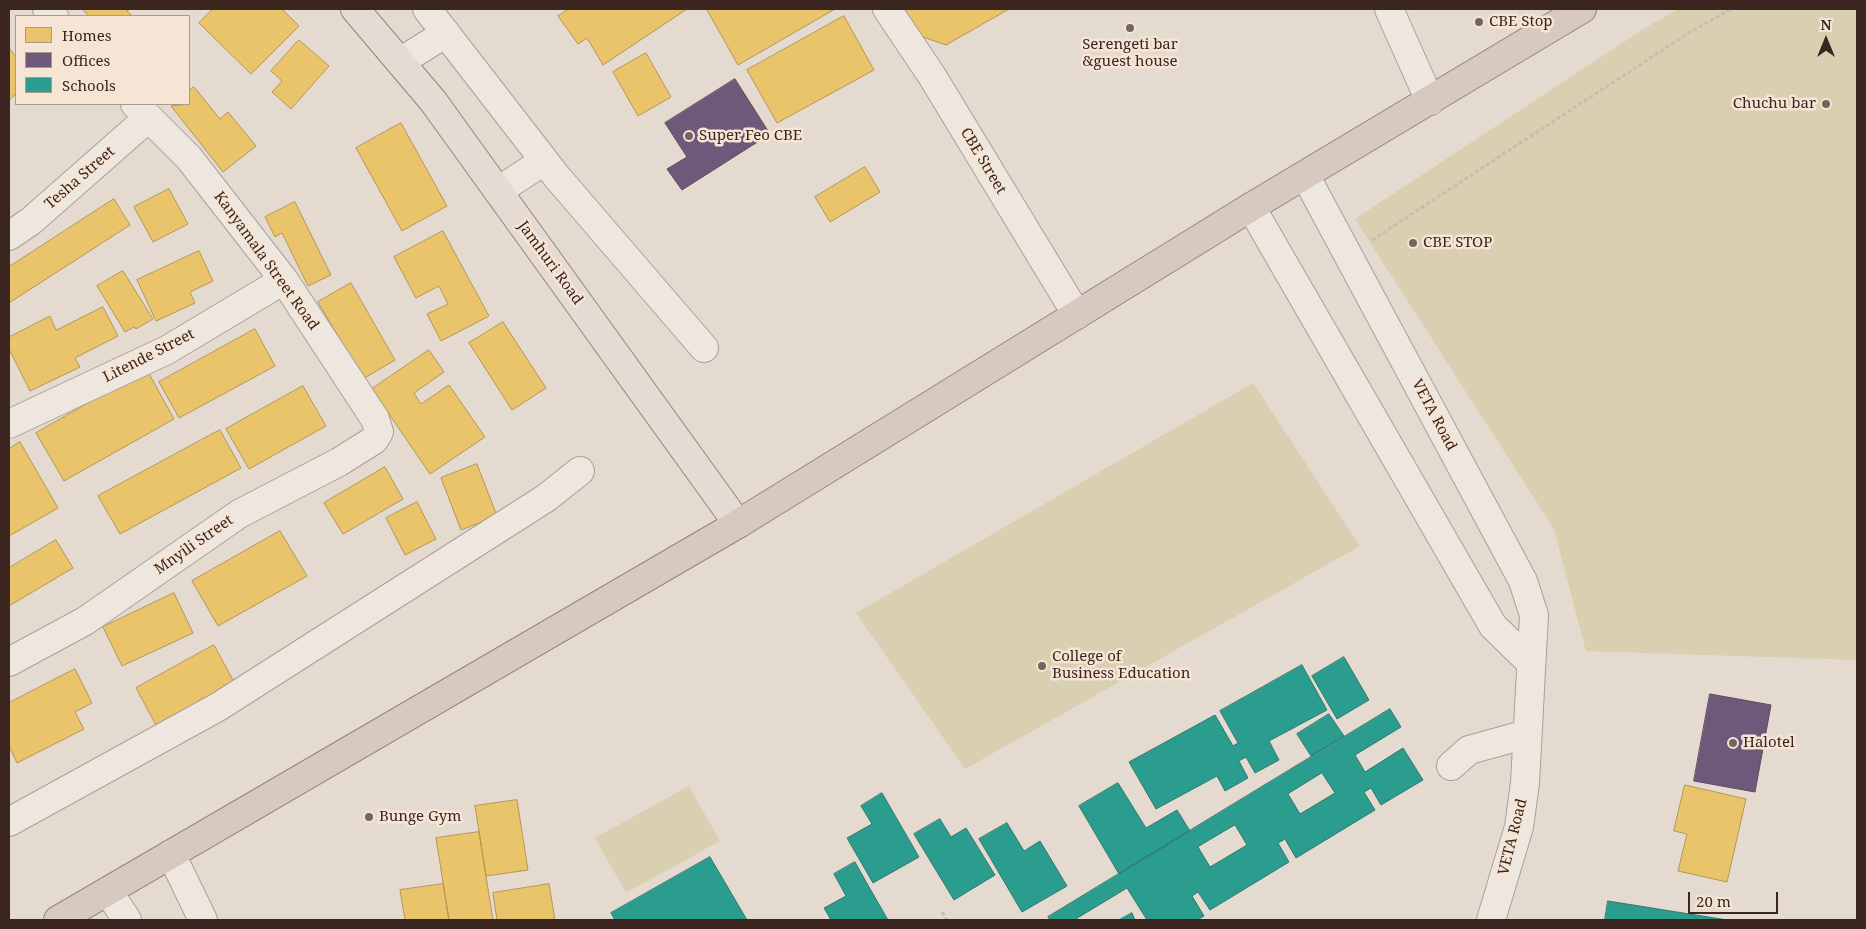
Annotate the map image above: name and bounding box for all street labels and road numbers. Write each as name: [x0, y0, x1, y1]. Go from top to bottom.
street label: CBE Street: [956, 125, 1010, 197]
street label: Tesha Street: [41, 143, 119, 213]
street label: Kanyamala Street Road: [210, 188, 322, 334]
street label: Jamhuri Road: [514, 218, 586, 308]
street label: Litende Street: [100, 325, 198, 387]
street label: VETA Road: [1408, 376, 1460, 454]
street label: Mnyili Street: [151, 511, 237, 579]
street label: VETA Road: [1495, 797, 1531, 877]

